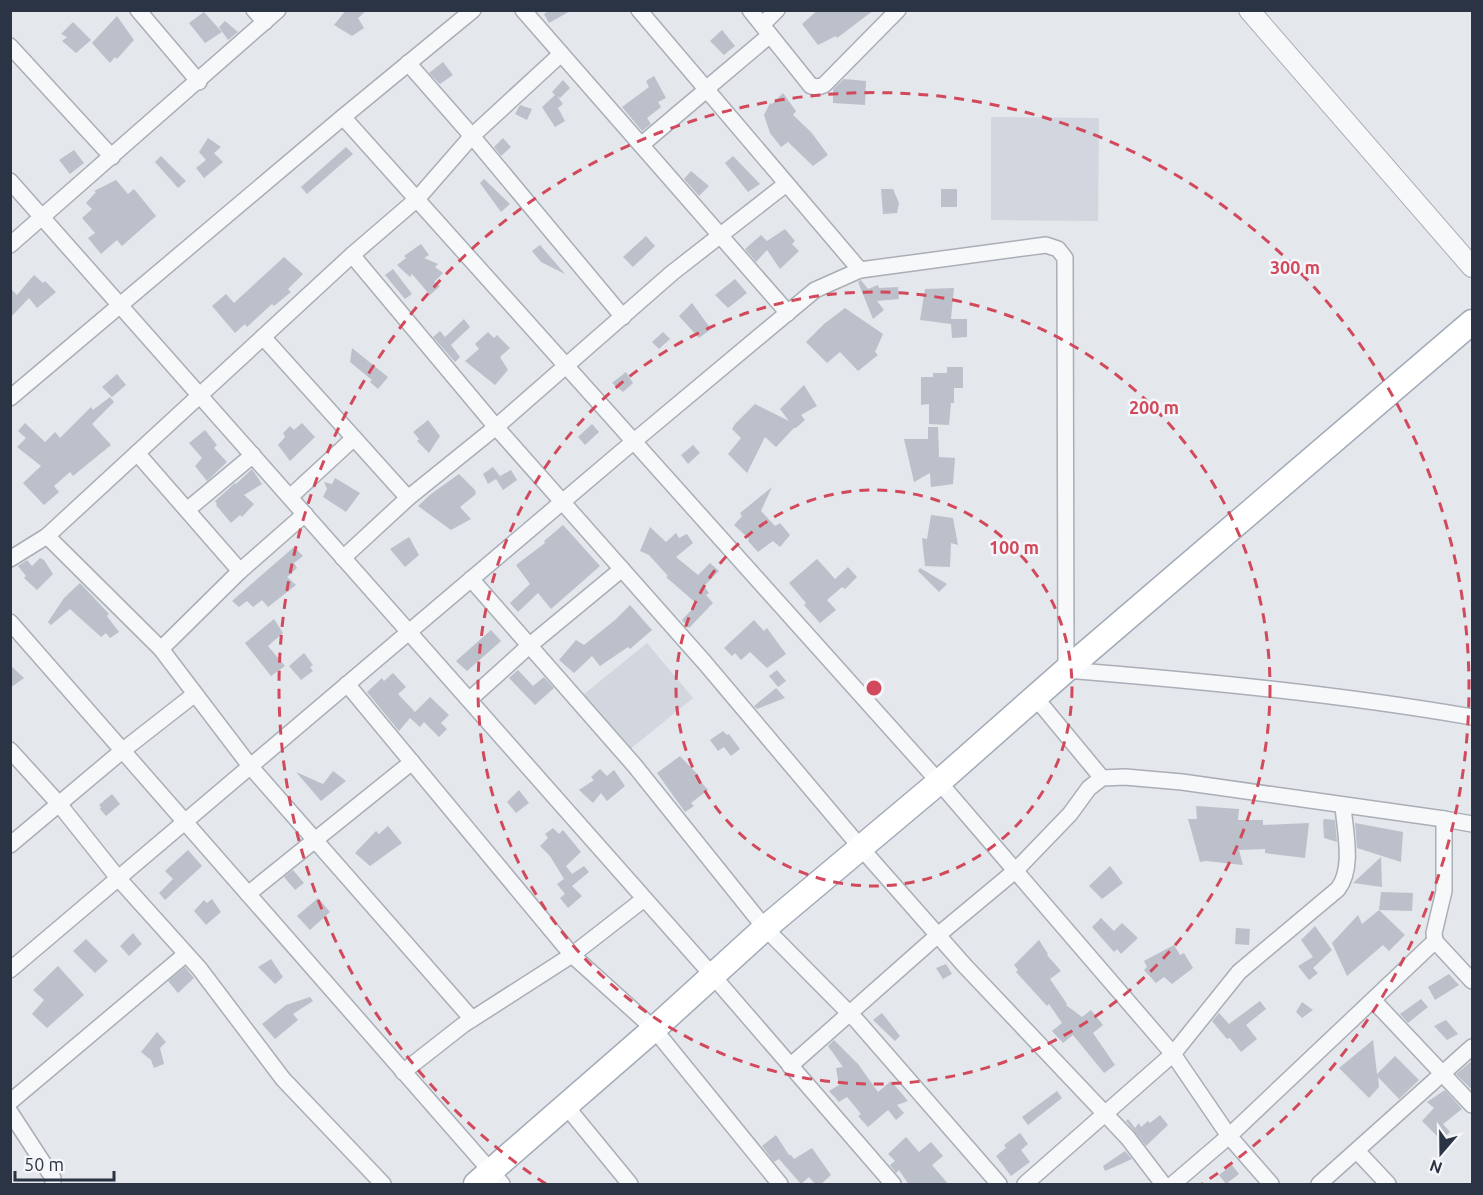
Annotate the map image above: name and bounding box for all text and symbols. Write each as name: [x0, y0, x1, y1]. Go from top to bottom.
text: 300 m: [1270, 257, 1320, 277]
text: 200 m: [1129, 397, 1179, 417]
text: 100 m: [989, 537, 1039, 557]
centre of rings: [864, 678, 884, 698]
north arrow: [1411, 1123, 1471, 1183]
scale bar: [15, 1144, 114, 1182]
text: 50 m: [24, 1154, 64, 1174]
text: N: [1427, 1157, 1445, 1178]

